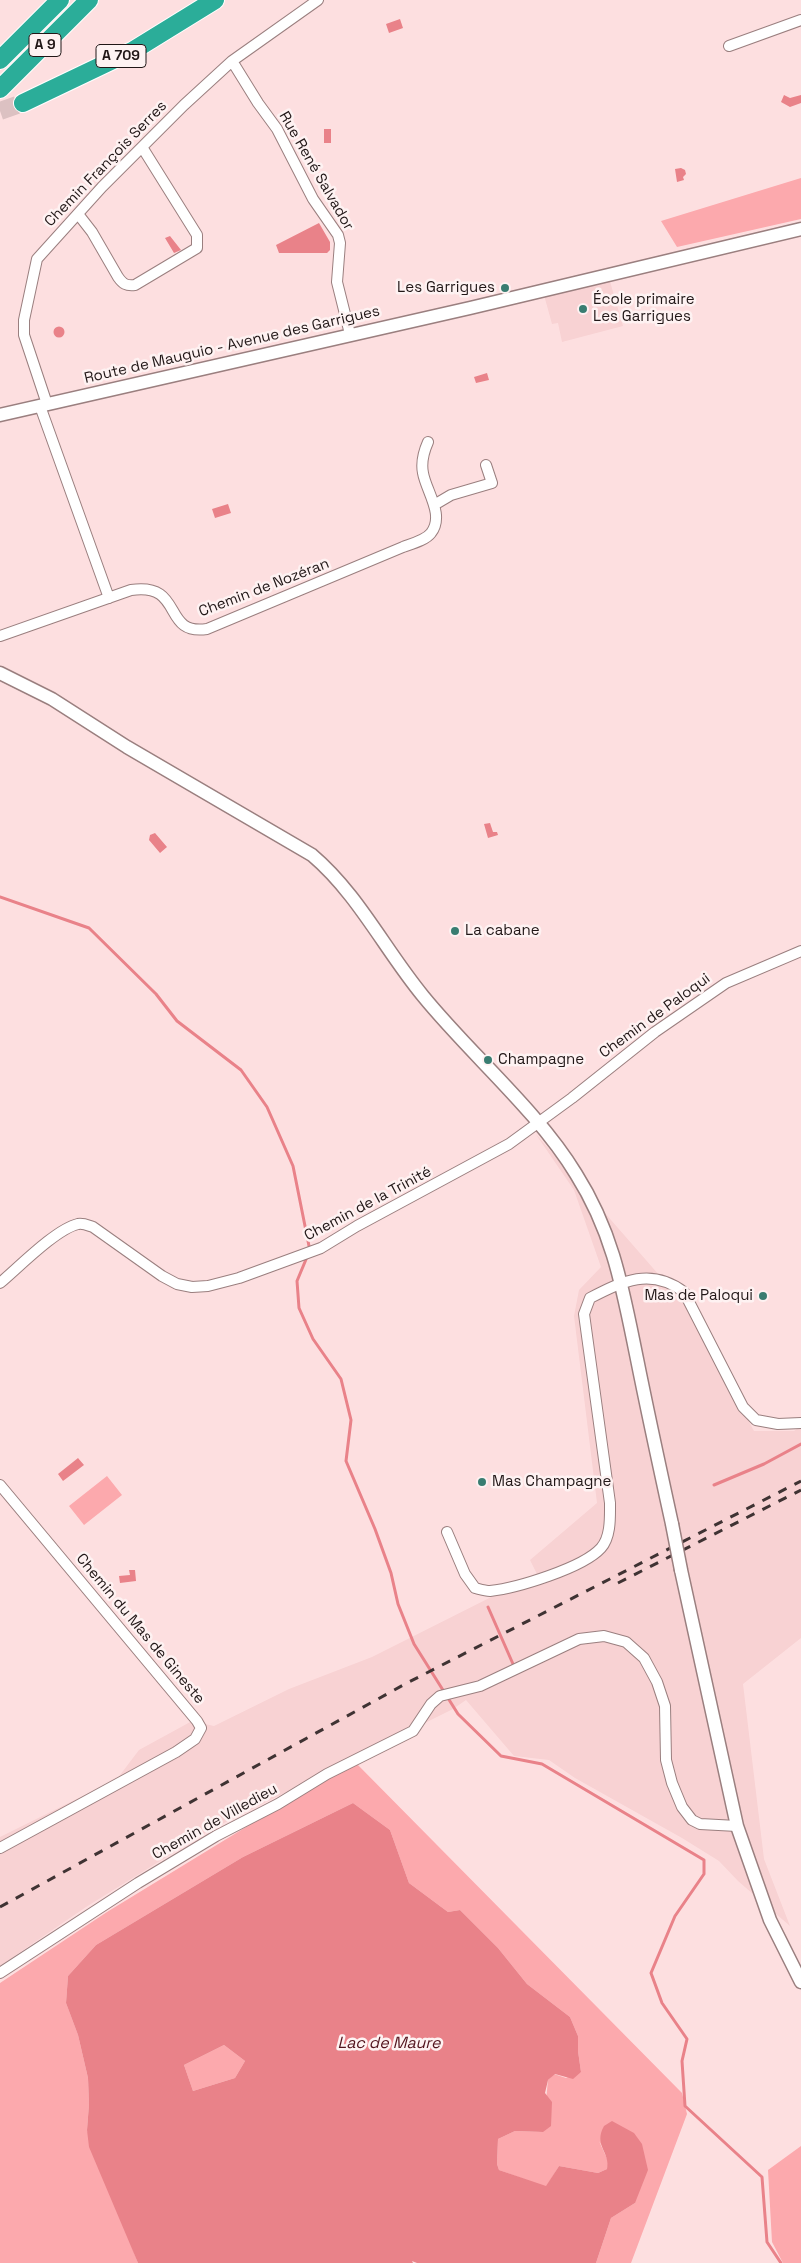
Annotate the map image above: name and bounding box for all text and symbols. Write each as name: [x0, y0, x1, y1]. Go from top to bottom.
road number: A 9: [29, 34, 61, 56]
road number: A 709: [96, 44, 146, 68]
street label: Chemin François Serres: [41, 97, 171, 231]
street label: Rue René Salvador: [275, 108, 357, 234]
place label: Les Garrigues: [397, 279, 495, 297]
marker: Les Garrigues: [499, 282, 511, 294]
place label: École primaire Les Garrigues: [593, 291, 695, 326]
street label: Route de Mauguio - Avenue des Garrigues: [82, 302, 382, 388]
marker: École primaire Les Garrigues: [577, 303, 589, 315]
street label: Chemin de Nozéran: [196, 555, 332, 621]
place label: La cabane: [465, 922, 540, 940]
marker: La cabane: [449, 925, 461, 937]
street label: Chemin de Paloqui: [596, 970, 714, 1062]
place label: Champagne: [498, 1051, 584, 1069]
marker: Champagne: [482, 1054, 494, 1066]
street label: Chemin de la Trinité: [301, 1163, 435, 1245]
place label: Mas de Paloqui: [644, 1287, 753, 1305]
marker: Mas de Paloqui: [757, 1290, 769, 1302]
place label: Mas Champagne: [492, 1473, 611, 1491]
marker: Mas Champagne: [476, 1476, 488, 1488]
street label: Chemin du Mas de Gineste: [72, 1550, 208, 1708]
street label: Chemin de Villedieu: [149, 1780, 281, 1864]
water label: Lac de Maure: [337, 2034, 441, 2054]

